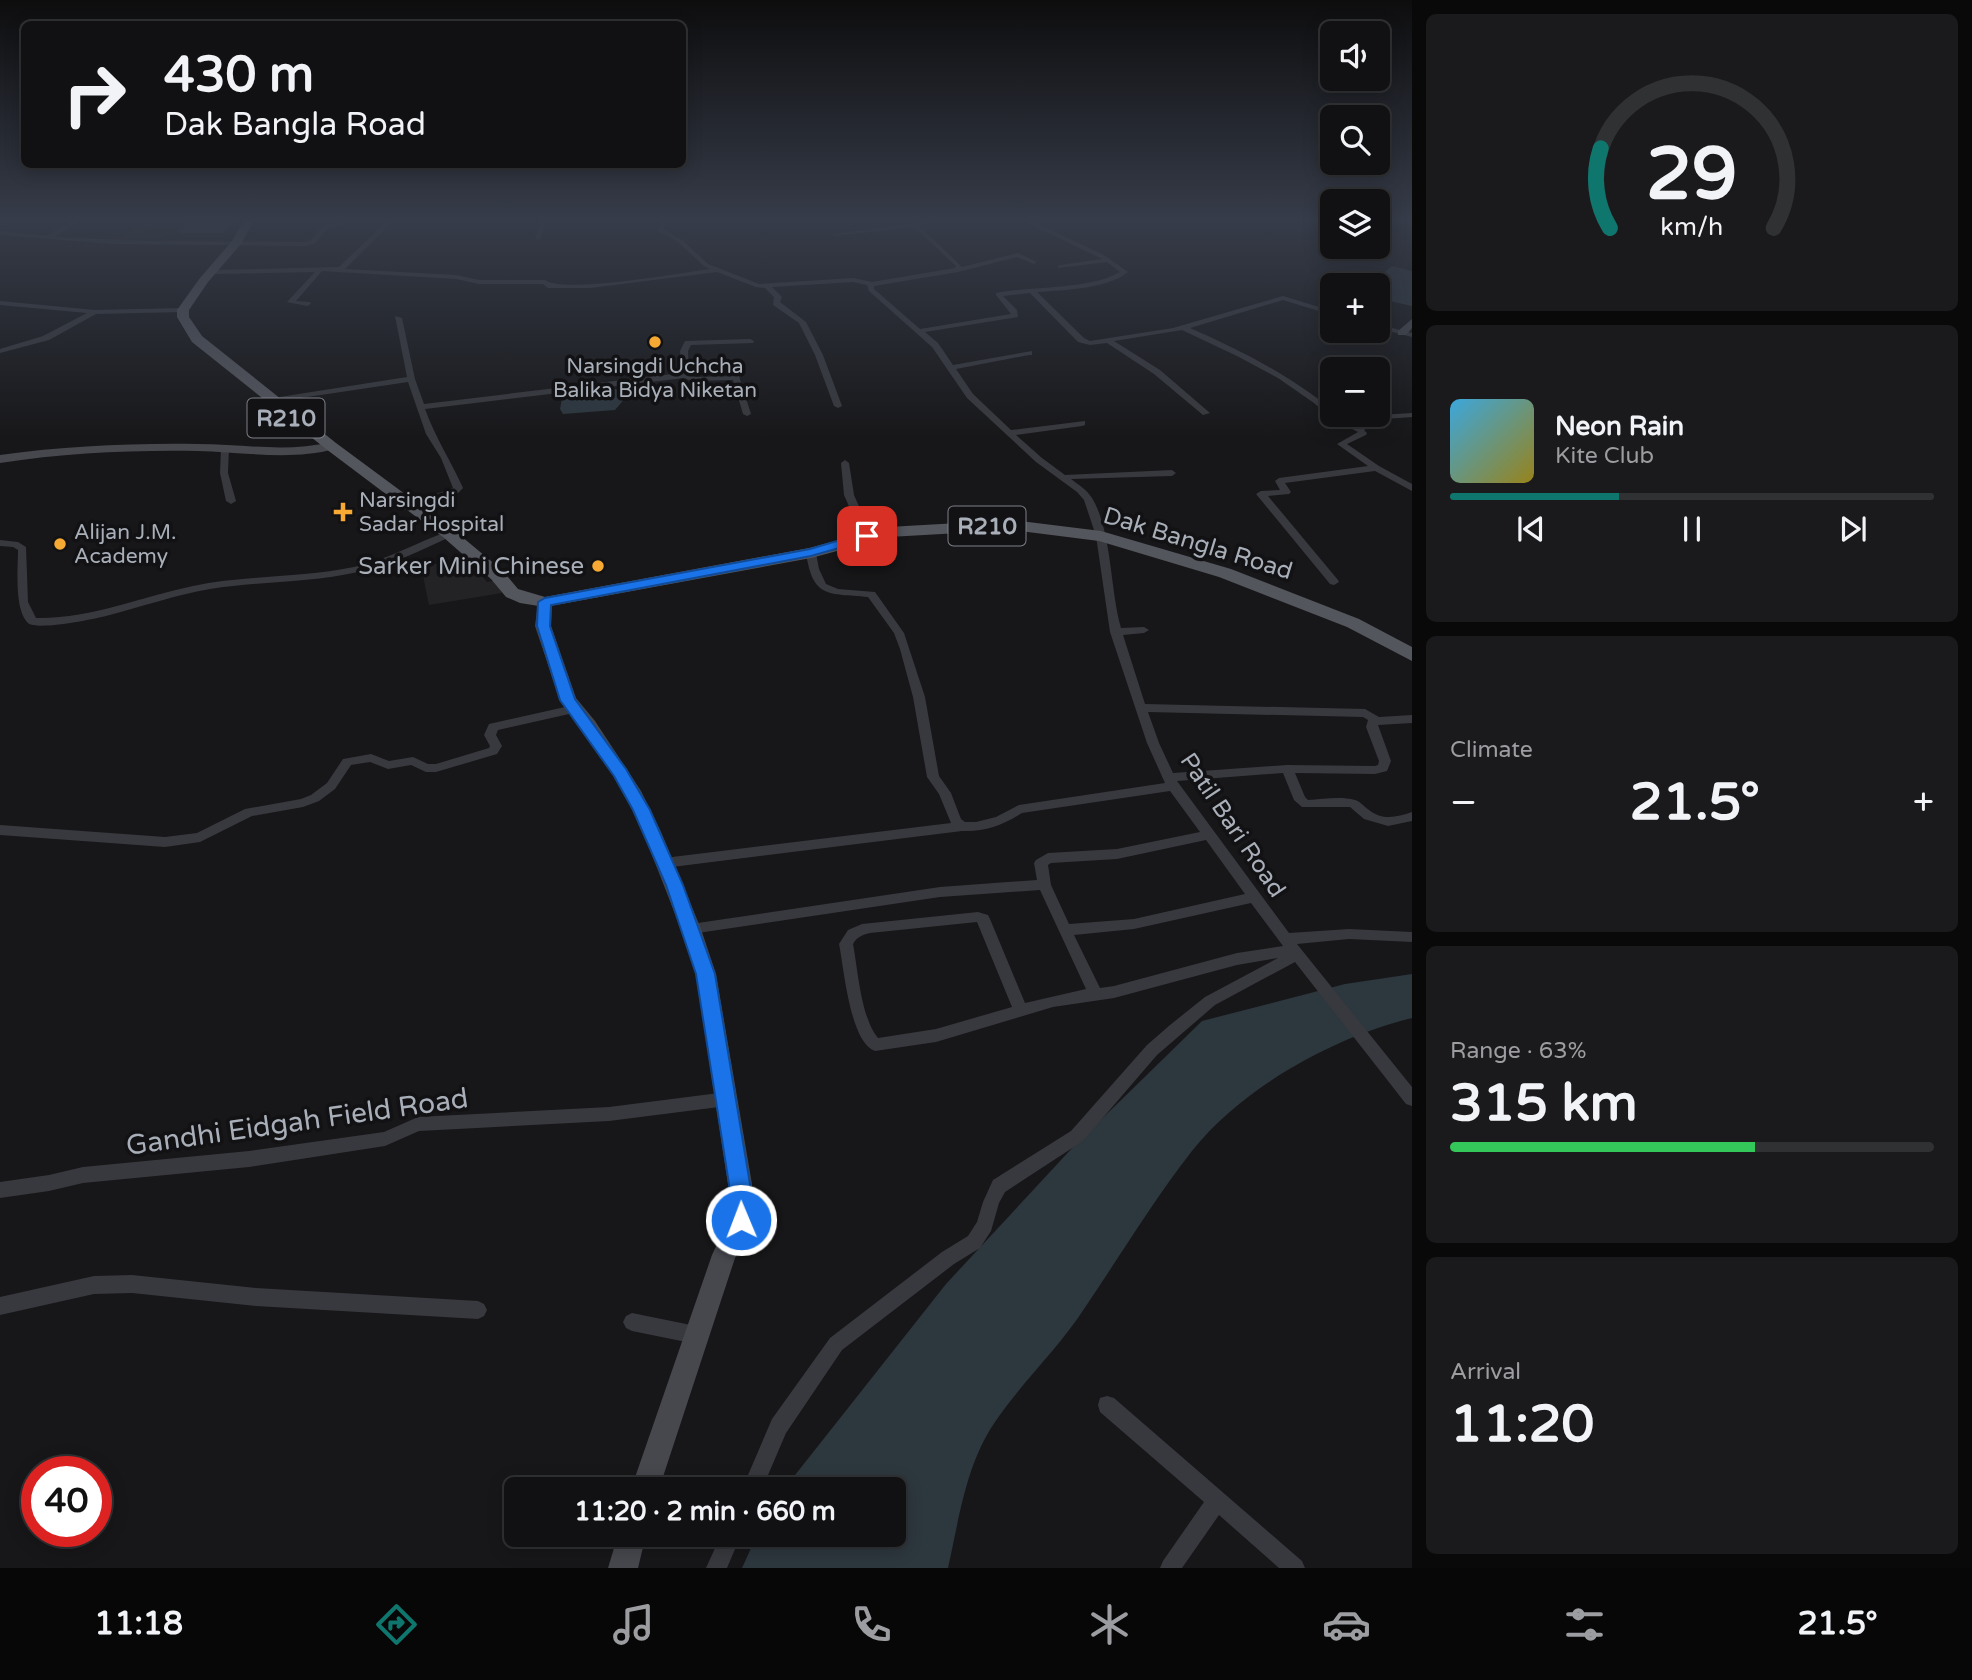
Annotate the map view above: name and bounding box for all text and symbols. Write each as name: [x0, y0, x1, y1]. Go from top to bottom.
map controls: [1320, 21, 1390, 427]
button: sound: [1320, 21, 1390, 91]
text: 430 m: [164, 46, 314, 105]
icon: right: [49, 49, 140, 140]
button: search: [1320, 105, 1390, 175]
text: Dak Bangla Road: [164, 106, 426, 144]
text: 29: [1646, 132, 1738, 220]
button: layers: [1320, 189, 1390, 259]
text: km/h: [1661, 212, 1723, 242]
button: +: [1320, 273, 1390, 343]
marker: Narsingdi Uchcha Balika Bidya Niketan: [647, 334, 663, 350]
place label: Narsingdi Uchcha Balika Bidya Niketan: [553, 354, 757, 403]
button: −: [1320, 357, 1390, 427]
road number: R210: [247, 398, 324, 438]
text: Neon Rain: [1555, 411, 1684, 442]
text: Kite Club: [1555, 442, 1654, 470]
place label: Narsingdi Sadar Hospital: [359, 488, 504, 537]
street label: Dak Bangla Road: [1100, 501, 1296, 586]
marker: Narsingdi Sadar Hospital: [333, 502, 353, 522]
pin: [837, 506, 897, 566]
road number: R210: [948, 506, 1026, 546]
icon: previous: [1512, 510, 1550, 548]
icon: pause: [1673, 510, 1711, 548]
icon: next: [1834, 510, 1872, 548]
icon: arrive: [848, 517, 886, 555]
place label: Alijan J.M. Academy: [74, 520, 176, 569]
marker: Alijan J.M. Academy: [52, 536, 68, 552]
place label: Sarker Mini Chinese: [358, 552, 584, 581]
marker: Sarker Mini Chinese: [590, 558, 606, 574]
text: Climate: [1450, 736, 1533, 764]
street label: Patil Bari Road: [1174, 748, 1292, 903]
text: 21.5°: [1630, 771, 1760, 834]
text: −: [1450, 780, 1477, 826]
text: +: [1913, 780, 1934, 826]
text: Range · 63%: [1450, 1037, 1586, 1065]
text: 315 km: [1450, 1072, 1638, 1135]
street label: Gandhi Eidgah Field Road: [124, 1081, 470, 1163]
position arrow: [704, 1183, 778, 1257]
text: Arrival: [1450, 1358, 1521, 1386]
text: 11:20: [1450, 1393, 1594, 1456]
speed limit sign: 40: [21, 1456, 112, 1547]
text: 11:20 · 2 min · 660 m: [574, 1496, 836, 1527]
icon: directions: [372, 1600, 421, 1649]
icon: music: [609, 1600, 658, 1649]
icon: phone: [847, 1600, 896, 1649]
icon: climate: [1085, 1600, 1134, 1649]
icon: car: [1322, 1600, 1371, 1649]
icon: filters: [1560, 1600, 1609, 1649]
text: 11:18: [94, 1605, 183, 1643]
text: 21.5°: [1798, 1605, 1878, 1643]

